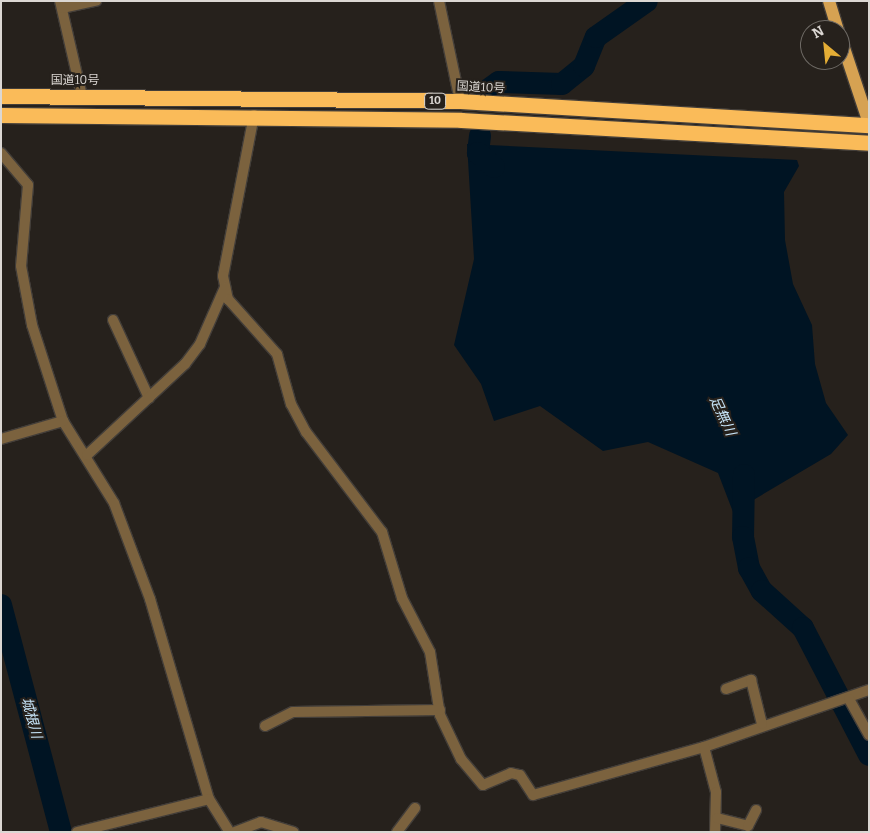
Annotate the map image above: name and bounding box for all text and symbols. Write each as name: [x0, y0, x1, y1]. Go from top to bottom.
north arrow: [800, 20, 850, 70]
text: N: [809, 22, 827, 42]
street label: 国道10号: [51, 74, 99, 88]
street label: 国道10号: [456, 80, 506, 96]
road number: 10: [424, 92, 446, 110]
water label: 足無川: [706, 393, 738, 439]
water label: 城根川: [17, 696, 45, 740]

